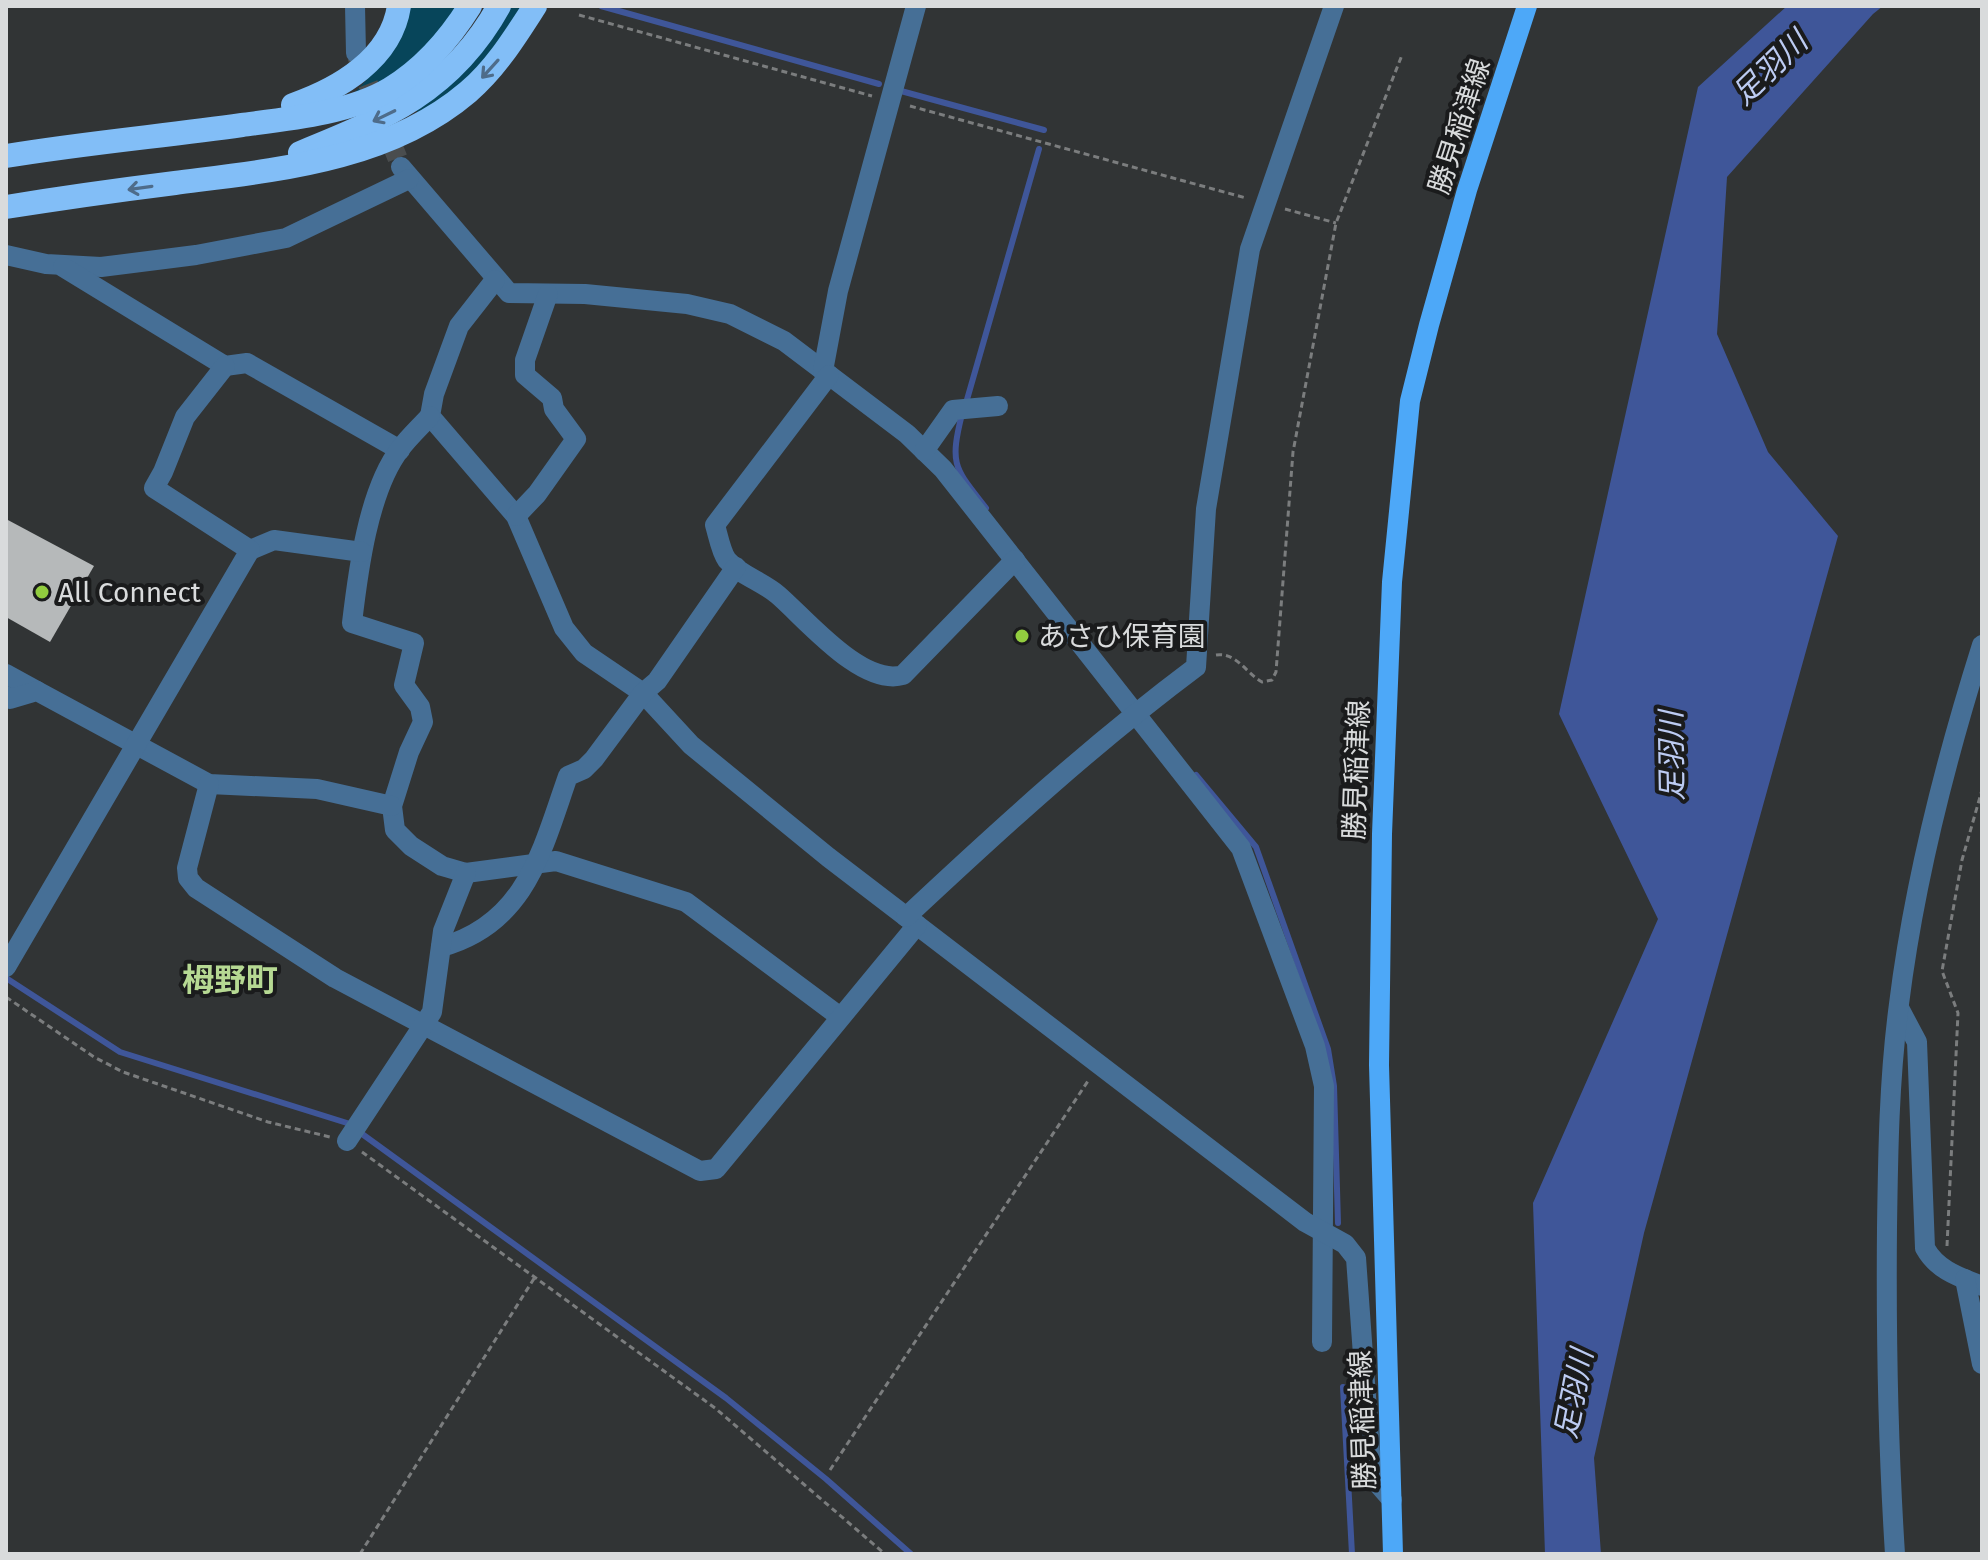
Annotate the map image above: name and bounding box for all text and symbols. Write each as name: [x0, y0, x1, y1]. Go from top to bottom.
water label: 足羽川: [1725, 22, 1817, 112]
street label: 勝見稲津線: [1422, 54, 1497, 198]
one-way arrow: [481, 59, 499, 79]
one-way arrow: [372, 109, 396, 124]
one-way arrow: [127, 180, 154, 195]
place label: All Connect: [58, 576, 202, 609]
marker: All Connect: [33, 583, 51, 601]
place label: あさひ保育園: [1038, 620, 1206, 653]
marker: あさひ保育園: [1013, 627, 1031, 645]
street label: 勝見稲津線: [1338, 699, 1375, 841]
water label: 足羽川: [1653, 708, 1691, 801]
district label: 栂野町: [182, 961, 278, 999]
water label: 足羽川: [1548, 1343, 1601, 1442]
street label: 勝見稲津線: [1344, 1349, 1381, 1491]

